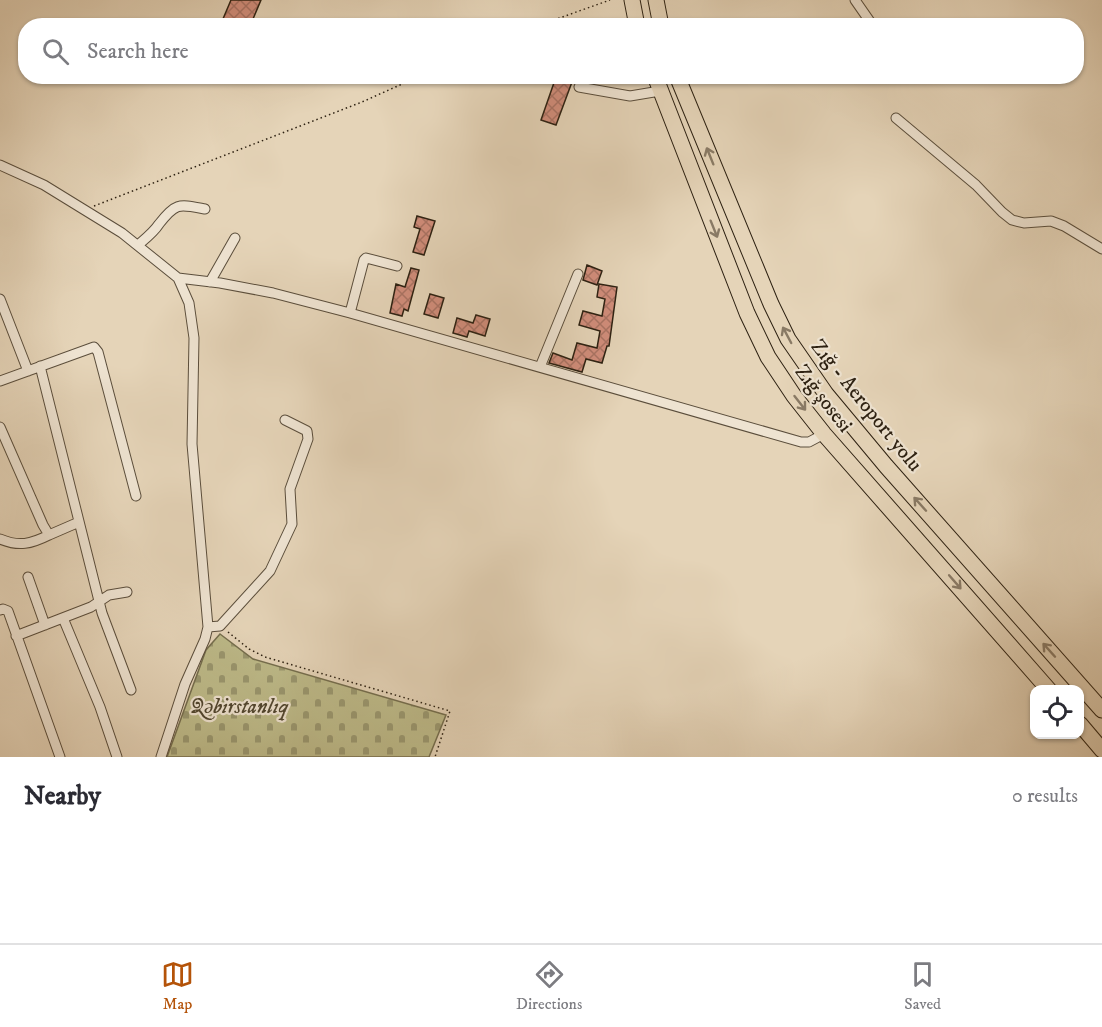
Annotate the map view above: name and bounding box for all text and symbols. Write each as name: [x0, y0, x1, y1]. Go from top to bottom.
search box: [18, 18, 1084, 84]
icon: search: [39, 35, 72, 68]
text: Search here: [87, 38, 189, 65]
one-way arrow: [704, 147, 715, 166]
one-way arrow: [709, 219, 720, 238]
one-way arrow: [781, 327, 793, 344]
street label: Zığ - Aeroport yolu: [805, 334, 928, 477]
street label: Zığ şosesi: [789, 359, 858, 438]
one-way arrow: [793, 395, 806, 411]
one-way arrow: [913, 497, 927, 512]
one-way arrow: [948, 574, 962, 589]
one-way arrow: [1043, 642, 1056, 658]
map controls: [1030, 685, 1084, 739]
button: locate: [1030, 685, 1084, 739]
park label: Qəbirstanlıq: [190, 694, 289, 721]
text: Nearby: [24, 780, 101, 813]
text: 0 results: [1012, 784, 1078, 809]
tab: Map: [161, 958, 194, 1014]
tab: Directions: [516, 958, 582, 1014]
tab: Saved: [904, 958, 941, 1014]

